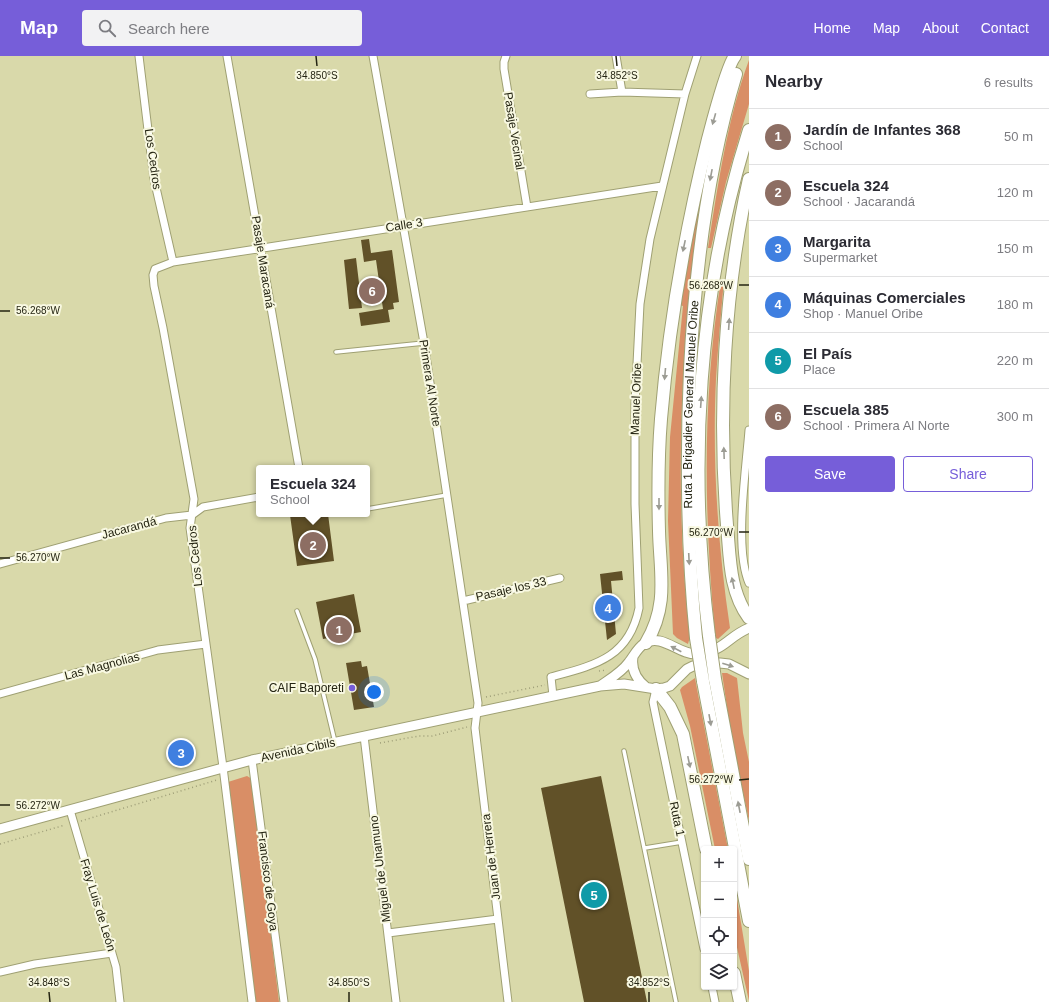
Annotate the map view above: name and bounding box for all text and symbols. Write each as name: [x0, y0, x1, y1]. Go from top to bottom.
search box: [82, 10, 362, 46]
text: Map: [20, 17, 58, 38]
icon: search: [96, 17, 118, 39]
text: Search here: [128, 20, 210, 37]
text: Home: [814, 20, 851, 36]
text: Map: [873, 20, 900, 36]
text: About: [922, 20, 959, 36]
text: Contact: [981, 20, 1029, 36]
text: 34.850°S: [296, 70, 338, 81]
text: 34.852°S: [596, 70, 638, 81]
text: Nearby: [765, 72, 823, 91]
text: 6 results: [984, 75, 1033, 90]
street label: Pasaje Vecinal: [501, 91, 527, 171]
one-way arrow: [711, 113, 717, 125]
text: Jardín de Infantes 368: [803, 121, 961, 138]
street label: Los Cedros: [142, 128, 164, 190]
text: 1: [774, 129, 782, 144]
text: 50 m: [1004, 129, 1033, 144]
text: School: [803, 138, 843, 153]
one-way arrow: [708, 169, 714, 181]
text: Escuela 324: [803, 177, 889, 194]
text: 2: [774, 185, 782, 200]
text: 120 m: [997, 185, 1033, 200]
text: School · Jacarandá: [803, 194, 915, 209]
street label: Pasaje Maracaná: [249, 215, 277, 310]
street label: Calle 3: [384, 215, 424, 235]
text: Margarita: [803, 233, 871, 250]
one-way arrow: [680, 239, 686, 252]
text: 3: [774, 241, 782, 256]
text: 150 m: [997, 241, 1033, 256]
text: Supermarket: [803, 250, 877, 265]
pin: 6: [359, 276, 385, 306]
text: 56.268°W: [689, 280, 734, 291]
text: Máquinas Comerciales: [803, 289, 966, 306]
text: 4: [774, 297, 782, 312]
text: 180 m: [997, 297, 1033, 312]
street label: Ruta 1 Brigadier General Manuel Oribe: [681, 299, 702, 509]
text: 56.268°W: [16, 305, 61, 316]
text: Shop · Manuel Oribe: [803, 306, 923, 321]
one-way arrow: [725, 318, 732, 330]
street label: Primera Al Norte: [416, 338, 444, 428]
text: El País: [803, 345, 852, 362]
text: 5: [774, 353, 782, 368]
text: 220 m: [997, 353, 1033, 368]
street label: Manuel Oribe: [628, 362, 644, 435]
text: Place: [803, 362, 836, 377]
one-way arrow: [662, 368, 669, 380]
one-way arrow: [697, 396, 704, 408]
text: Escuela 385: [803, 401, 889, 418]
text: 6: [774, 409, 782, 424]
text: 300 m: [997, 409, 1033, 424]
text: School · Primera Al Norte: [803, 418, 950, 433]
one-way arrow: [721, 447, 728, 459]
button: Save: [765, 456, 895, 492]
button: Share: [903, 456, 1033, 492]
popup: [256, 465, 370, 517]
text: Escuela 324: [270, 475, 356, 492]
text: School: [270, 492, 310, 507]
one-way arrow: [656, 498, 662, 511]
street label: Jacarandá: [100, 514, 158, 542]
street label: Los Cedros: [185, 525, 205, 587]
text: 56.270°W: [689, 527, 734, 538]
pin: 2: [300, 530, 326, 560]
text: 56.270°W: [16, 552, 61, 563]
one-way arrow: [686, 553, 693, 565]
street label: Pasaje los 33: [474, 574, 548, 604]
one-way arrow: [730, 577, 736, 589]
pin: 4: [595, 593, 621, 623]
pin: 1: [326, 615, 352, 645]
one-way arrow: [670, 645, 682, 652]
street label: Las Magnolias: [63, 649, 141, 683]
one-way arrow: [723, 662, 735, 668]
place label: CAIF Baporeti: [269, 681, 344, 695]
your location: [364, 682, 384, 702]
marker: CAIF Baporeti: [347, 683, 357, 693]
one-way arrow: [707, 714, 713, 726]
street label: Avenida Cibils: [259, 735, 337, 765]
pin: 3: [168, 738, 194, 768]
one-way arrow: [686, 756, 692, 768]
text: 56.272°W: [689, 774, 734, 785]
text: 56.272°W: [16, 800, 61, 811]
street label: Ruta 1: [666, 800, 688, 838]
one-way arrow: [735, 801, 741, 814]
street label: Juan de Herrera: [479, 813, 503, 901]
street label: Miguel de Unamuno: [366, 815, 393, 923]
street label: Francisco de Goya: [255, 830, 281, 932]
map controls: [701, 846, 737, 990]
button: +: [701, 846, 737, 882]
street label: Fray Luis de León: [77, 857, 119, 953]
pin: 5: [581, 880, 607, 910]
button: −: [701, 882, 737, 918]
button: locate: [701, 918, 737, 954]
button: layers: [701, 954, 737, 990]
text: 34.848°S: [28, 977, 70, 988]
text: 34.850°S: [328, 977, 370, 988]
text: 34.852°S: [628, 977, 670, 988]

